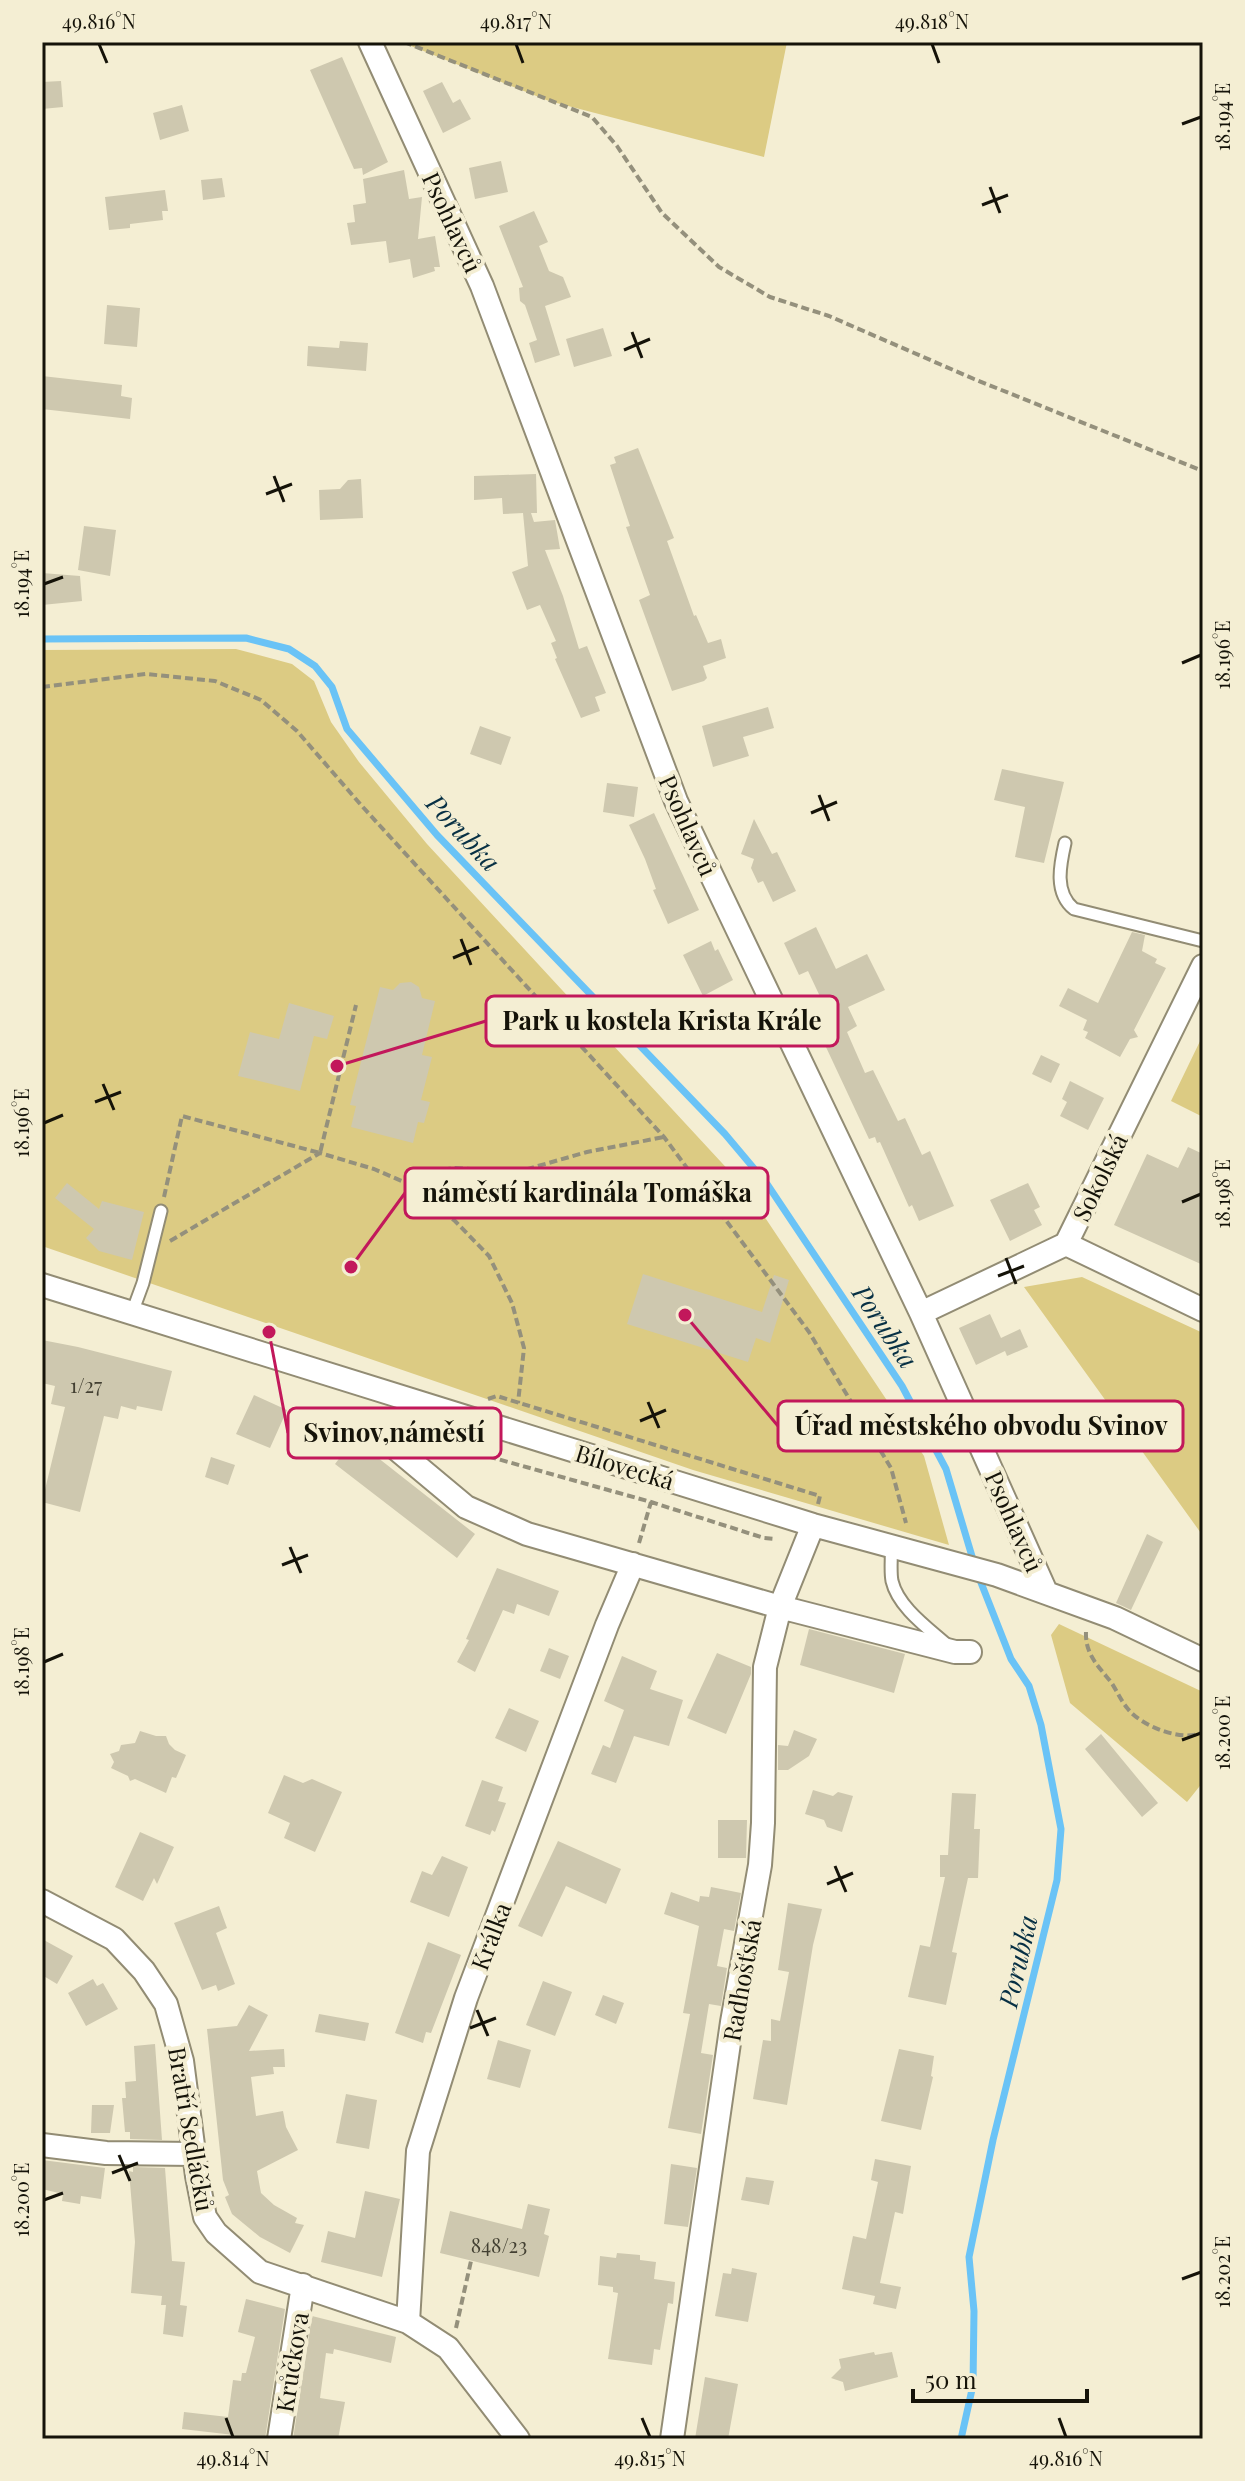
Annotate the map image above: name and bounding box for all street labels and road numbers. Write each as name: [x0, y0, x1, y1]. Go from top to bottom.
street label: Psohlavců: [416, 167, 490, 278]
street label: Psohlavců: [653, 769, 725, 881]
street label: Sokolská: [1064, 1128, 1134, 1226]
street label: Bílovecká: [572, 1436, 678, 1496]
street label: Psohlavců: [979, 1465, 1051, 1577]
street label: Králka: [462, 1897, 518, 1974]
street label: Radhošťská: [715, 1916, 767, 2044]
street label: Bratří Sedláčků: [162, 2044, 222, 2214]
street label: Krůčkova: [267, 2310, 315, 2414]

